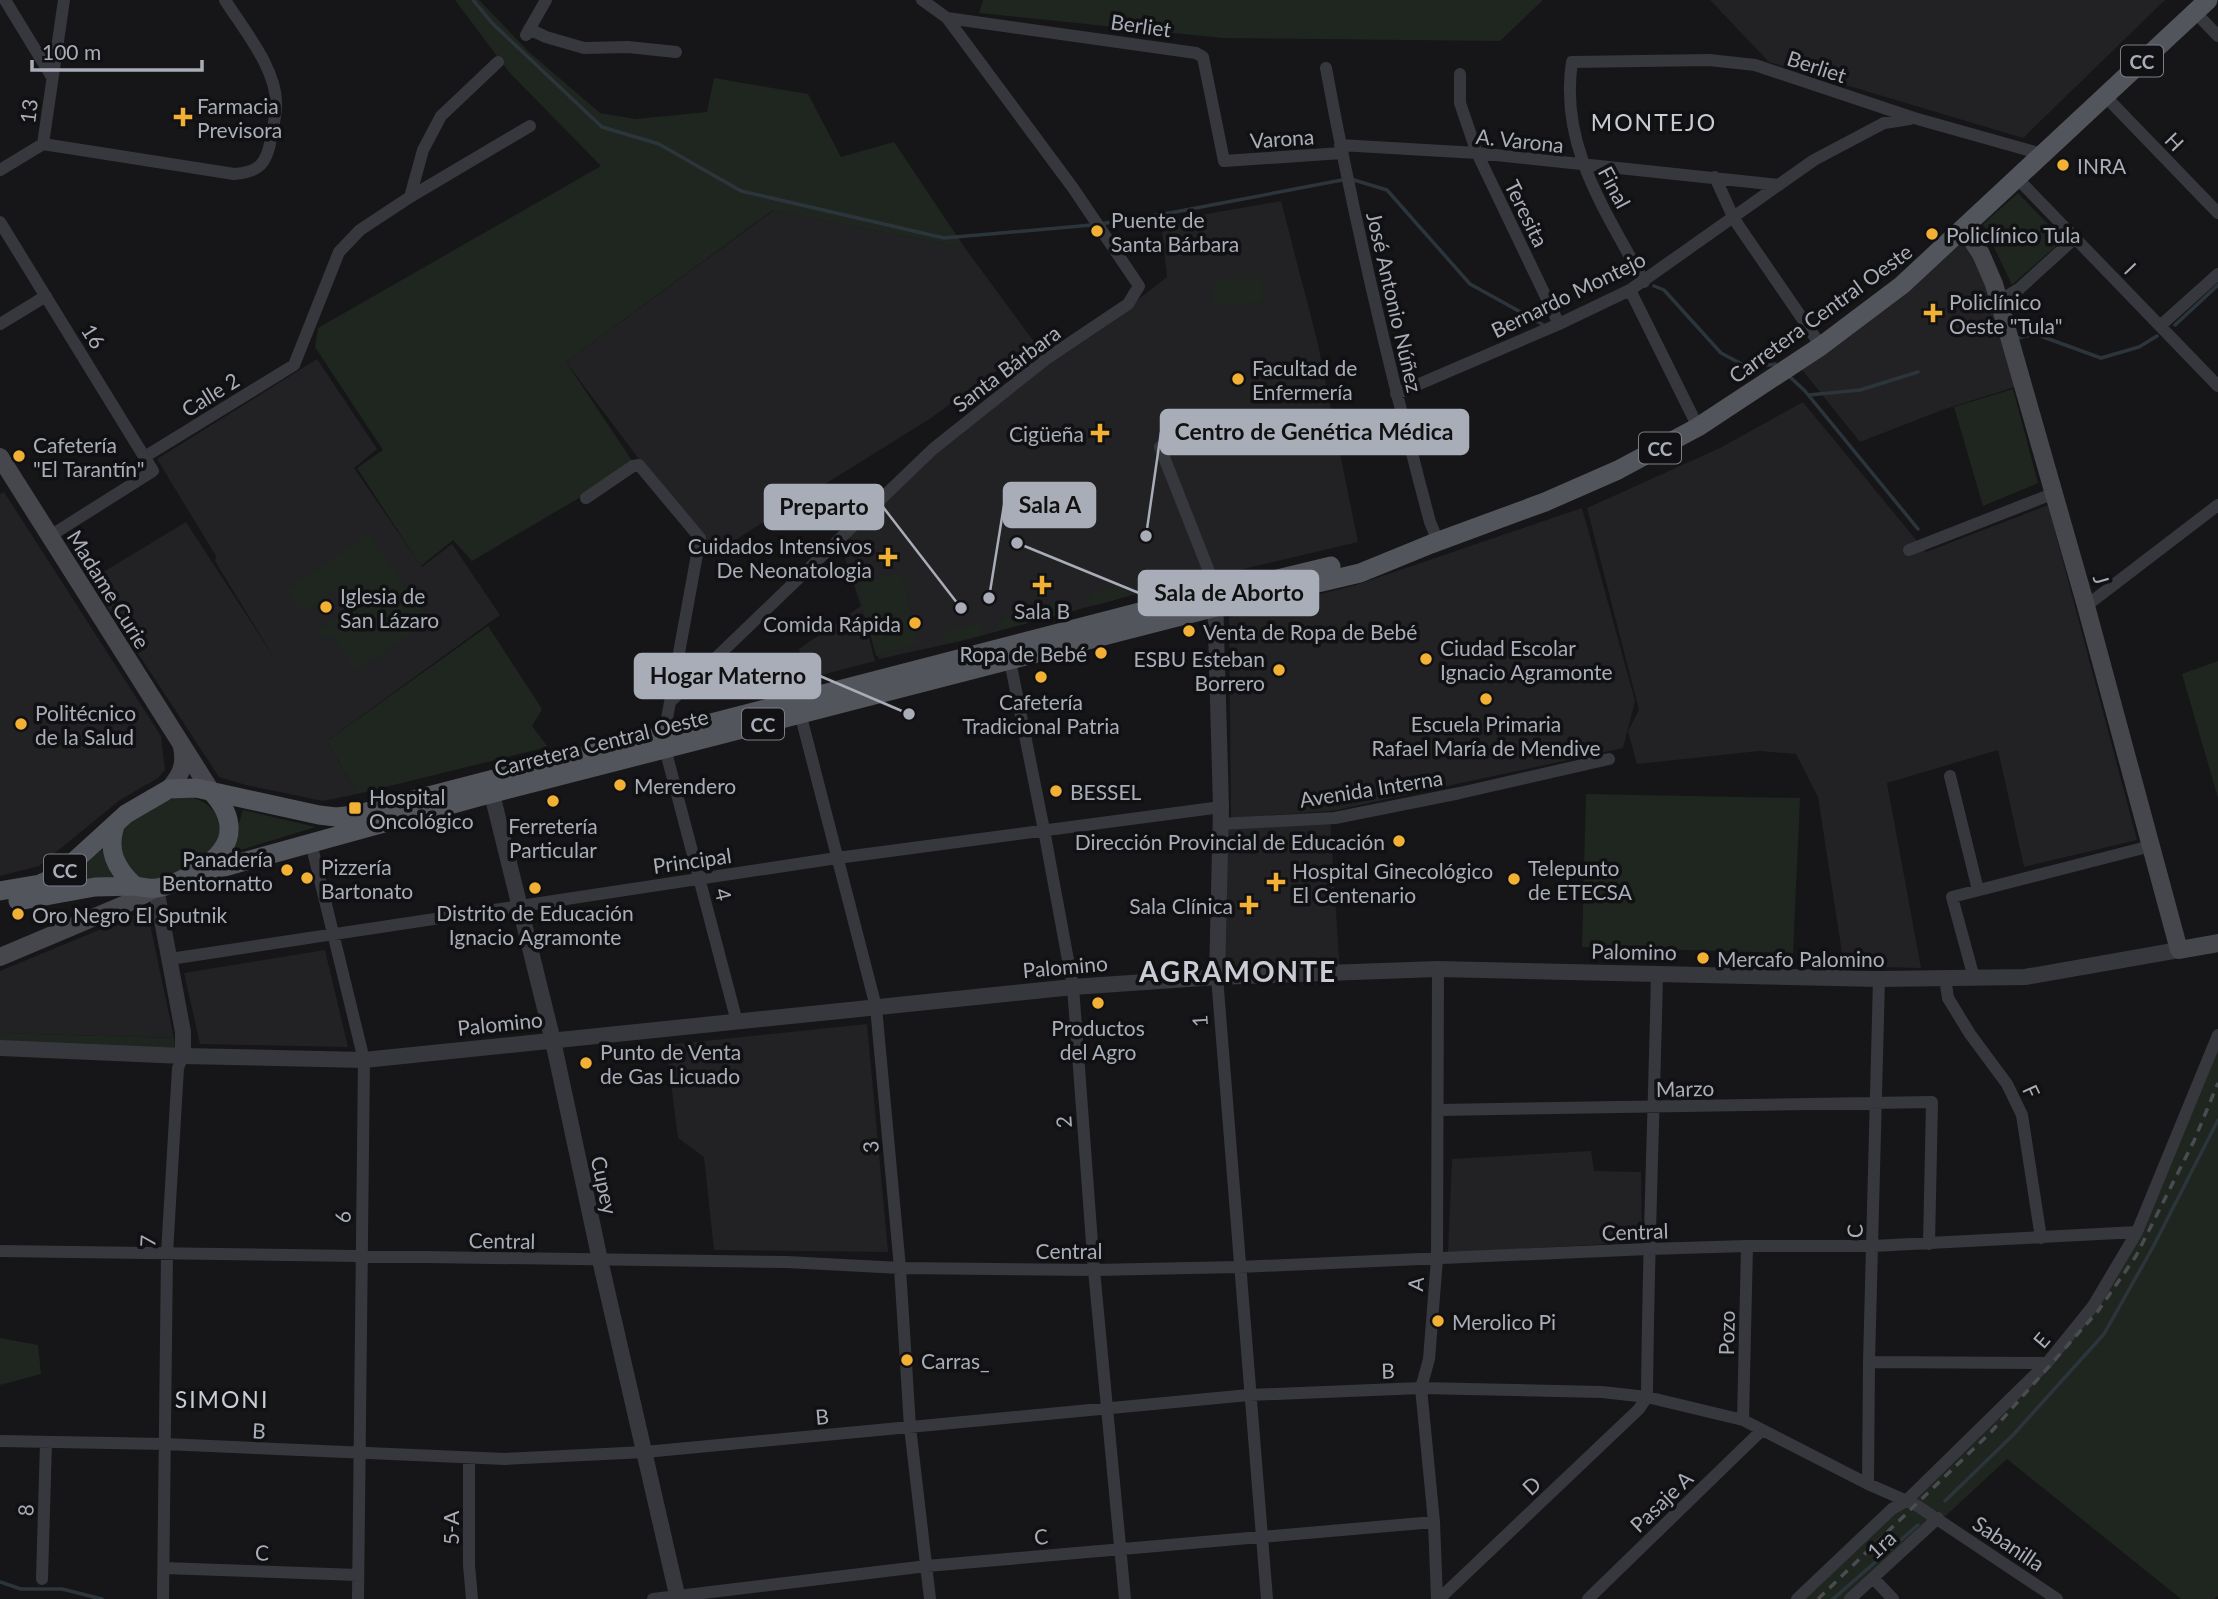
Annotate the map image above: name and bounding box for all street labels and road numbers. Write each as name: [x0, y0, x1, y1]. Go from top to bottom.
street label: Berliet: [1109, 8, 1173, 42]
street label: Berliet: [1784, 45, 1850, 87]
road number: CC: [2121, 45, 2163, 76]
street label: 13: [14, 97, 42, 125]
street label: Varona: [1249, 123, 1315, 153]
street label: A. Varona: [1475, 123, 1565, 157]
street label: H: [2160, 127, 2190, 155]
street label: Final: [1594, 162, 1636, 212]
street label: Teresita: [1500, 175, 1554, 251]
street label: José Antonio Núñez: [1362, 209, 1428, 395]
street label: Carretera Central Oeste: [1724, 238, 1916, 388]
street label: Bernardo Montejo: [1487, 246, 1649, 342]
street label: I: [2120, 257, 2142, 279]
street label: 16: [77, 319, 111, 353]
street label: Santa Bárbara: [947, 319, 1065, 417]
street label: Calle 2: [177, 367, 243, 421]
road number: CC: [1639, 432, 1681, 463]
street label: Madame Curie: [63, 525, 155, 653]
street label: J: [2089, 571, 2115, 587]
street label: Carretera Central Oeste: [491, 703, 711, 781]
road number: CC: [742, 708, 784, 740]
street label: Avenida Interna: [1297, 764, 1445, 812]
street label: Principal: [651, 842, 733, 878]
road number: CC: [44, 855, 86, 886]
street label: 4: [710, 885, 738, 903]
street label: Palomino: [1591, 938, 1677, 964]
street label: Palomino: [1021, 950, 1109, 982]
street label: Palomino: [456, 1006, 544, 1040]
street label: 1: [1186, 1014, 1212, 1028]
street label: Marzo: [1656, 1075, 1715, 1101]
street label: F: [2018, 1080, 2046, 1102]
street label: 2: [1050, 1115, 1076, 1129]
street label: 3: [857, 1140, 883, 1154]
street label: Cupey: [587, 1154, 623, 1217]
street label: 6: [329, 1211, 355, 1223]
street label: Central: [1601, 1217, 1669, 1245]
street label: C: [1841, 1224, 1867, 1238]
street label: Central: [468, 1227, 536, 1253]
street label: 7: [134, 1234, 160, 1248]
street label: Central: [1036, 1238, 1102, 1263]
street label: A: [1402, 1275, 1428, 1292]
street label: Pozo: [1713, 1310, 1739, 1356]
street label: E: [2028, 1327, 2054, 1353]
street label: B: [1381, 1357, 1395, 1383]
street label: B: [814, 1403, 830, 1429]
street label: B: [252, 1417, 266, 1443]
street label: Pasaje A: [1625, 1465, 1698, 1537]
street label: D: [1517, 1470, 1545, 1500]
street label: 8: [12, 1503, 38, 1517]
street label: 5-A: [438, 1510, 463, 1545]
street label: Sabanilla: [1968, 1510, 2050, 1576]
street label: C: [1033, 1523, 1049, 1549]
street label: 1ra: [1861, 1525, 1901, 1563]
street label: C: [255, 1539, 269, 1565]

